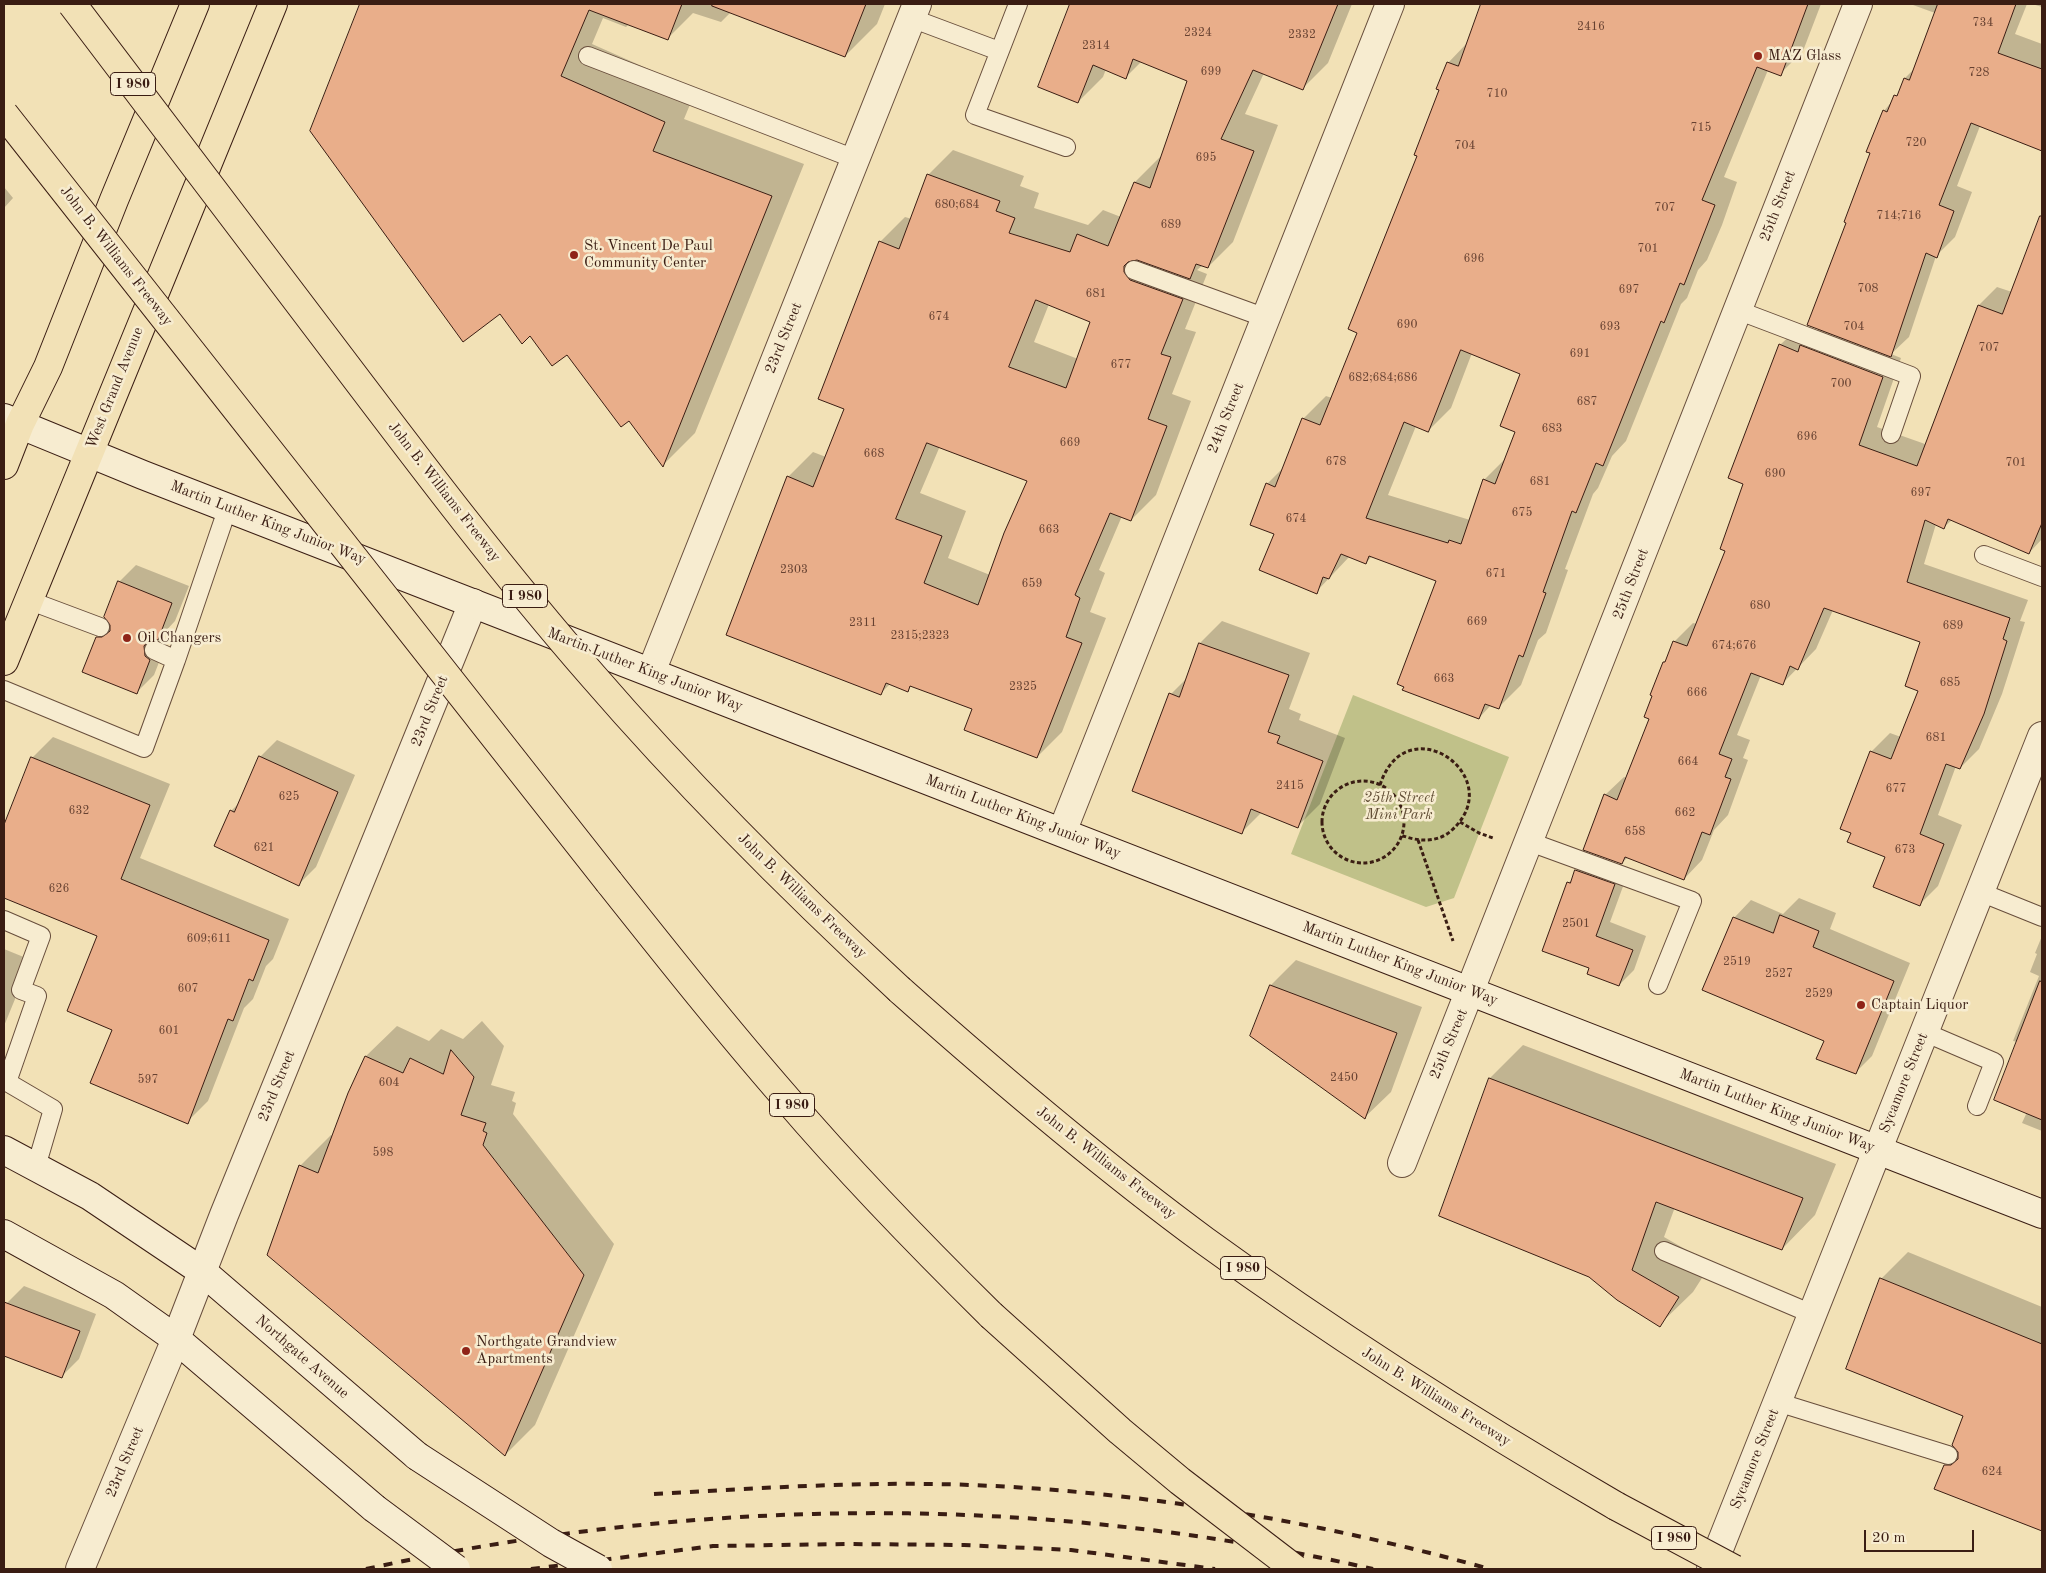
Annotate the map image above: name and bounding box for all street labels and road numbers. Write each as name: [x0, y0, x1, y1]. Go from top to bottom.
road number: I 980: [110, 72, 156, 96]
street label: 25th Street: [1756, 168, 1800, 244]
street label: John B. Williams Freeway: [56, 182, 176, 330]
street label: 23rd Street: [762, 300, 806, 376]
street label: West Grand Avenue: [82, 325, 148, 451]
street label: 24th Street: [1204, 380, 1248, 456]
street label: John B. Williams Freeway: [384, 418, 504, 566]
street label: Martin Luther King Junior Way: [168, 477, 368, 569]
street label: 25th Street: [1609, 546, 1653, 622]
road number: I 980: [502, 584, 548, 608]
street label: Martin Luther King Junior Way: [545, 624, 745, 716]
street label: 23rd Street: [408, 673, 452, 749]
street label: Martin Luther King Junior Way: [923, 771, 1123, 863]
street label: John B. Williams Freeway: [734, 830, 870, 962]
street label: Martin Luther King Junior Way: [1300, 918, 1500, 1010]
street label: 25th Street: [1426, 1006, 1472, 1082]
street label: Sycamore Street: [1876, 1030, 1932, 1136]
street label: 23rd Street: [255, 1048, 299, 1124]
street label: Martin Luther King Junior Way: [1677, 1065, 1877, 1157]
road number: I 980: [770, 1094, 814, 1116]
street label: John B. Williams Freeway: [1032, 1103, 1180, 1223]
road number: I 980: [1220, 1256, 1266, 1280]
street label: Northgate Avenue: [252, 1311, 352, 1403]
street label: John B. Williams Freeway: [1358, 1344, 1514, 1450]
street label: Sycamore Street: [1727, 1406, 1783, 1512]
street label: 23rd Street: [102, 1424, 148, 1500]
road number: I 980: [1652, 1526, 1696, 1550]

